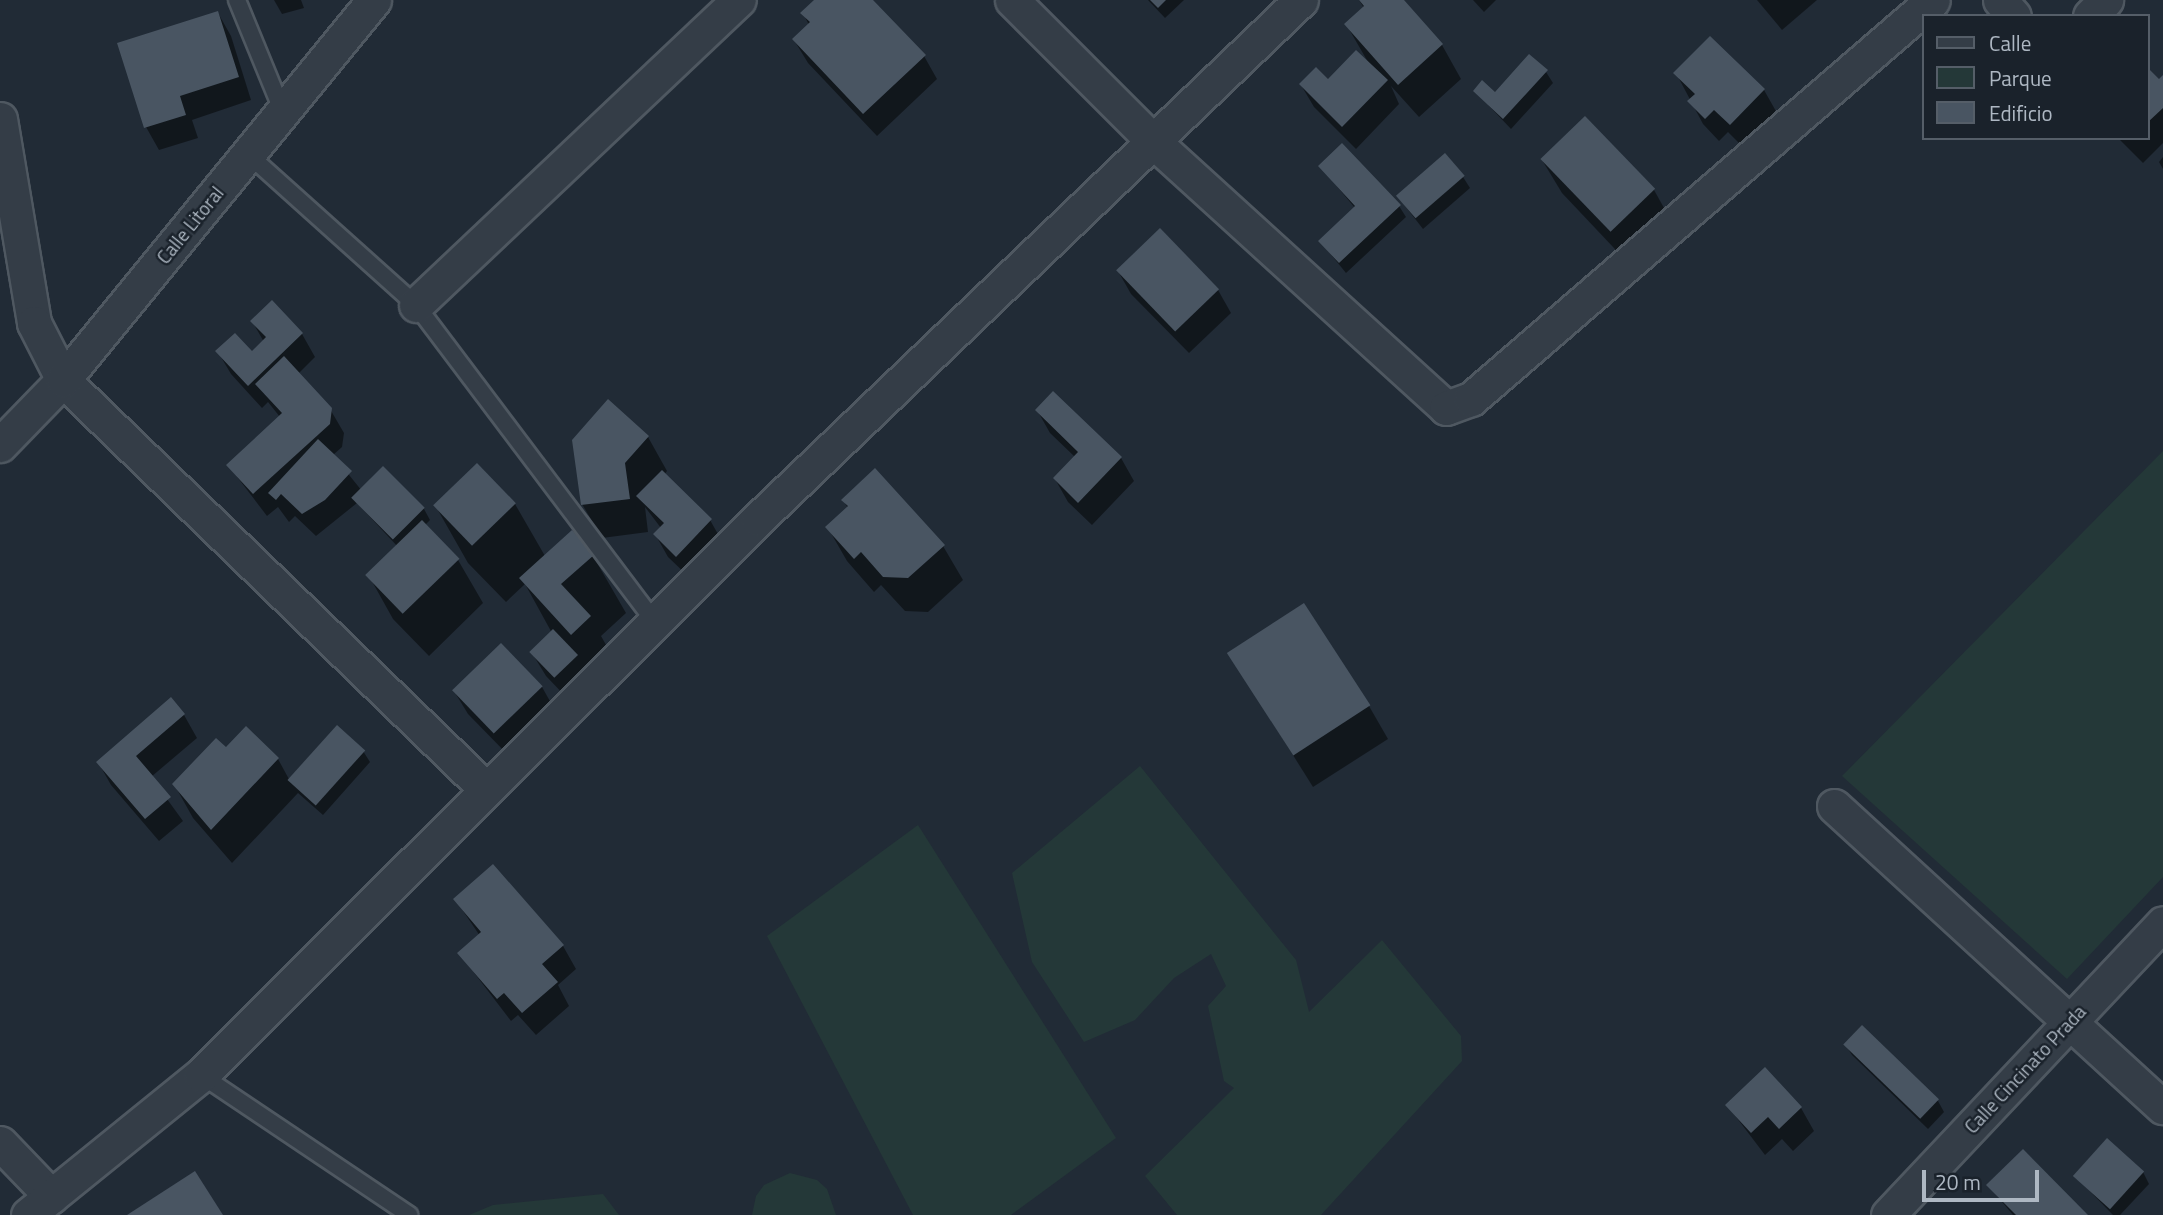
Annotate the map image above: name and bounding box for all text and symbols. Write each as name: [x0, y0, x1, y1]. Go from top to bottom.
legend: [1922, 14, 2149, 140]
text: Calle: [1989, 27, 2031, 59]
text: Parque: [1989, 62, 2052, 94]
text: Edificio: [1989, 97, 2053, 129]
street label: Calle Litoral: [152, 182, 228, 268]
street label: Calle Cincinato Prada: [1960, 1000, 2090, 1138]
scale bar: [1925, 1156, 2042, 1200]
text: 20 m: [1935, 1166, 1981, 1198]

